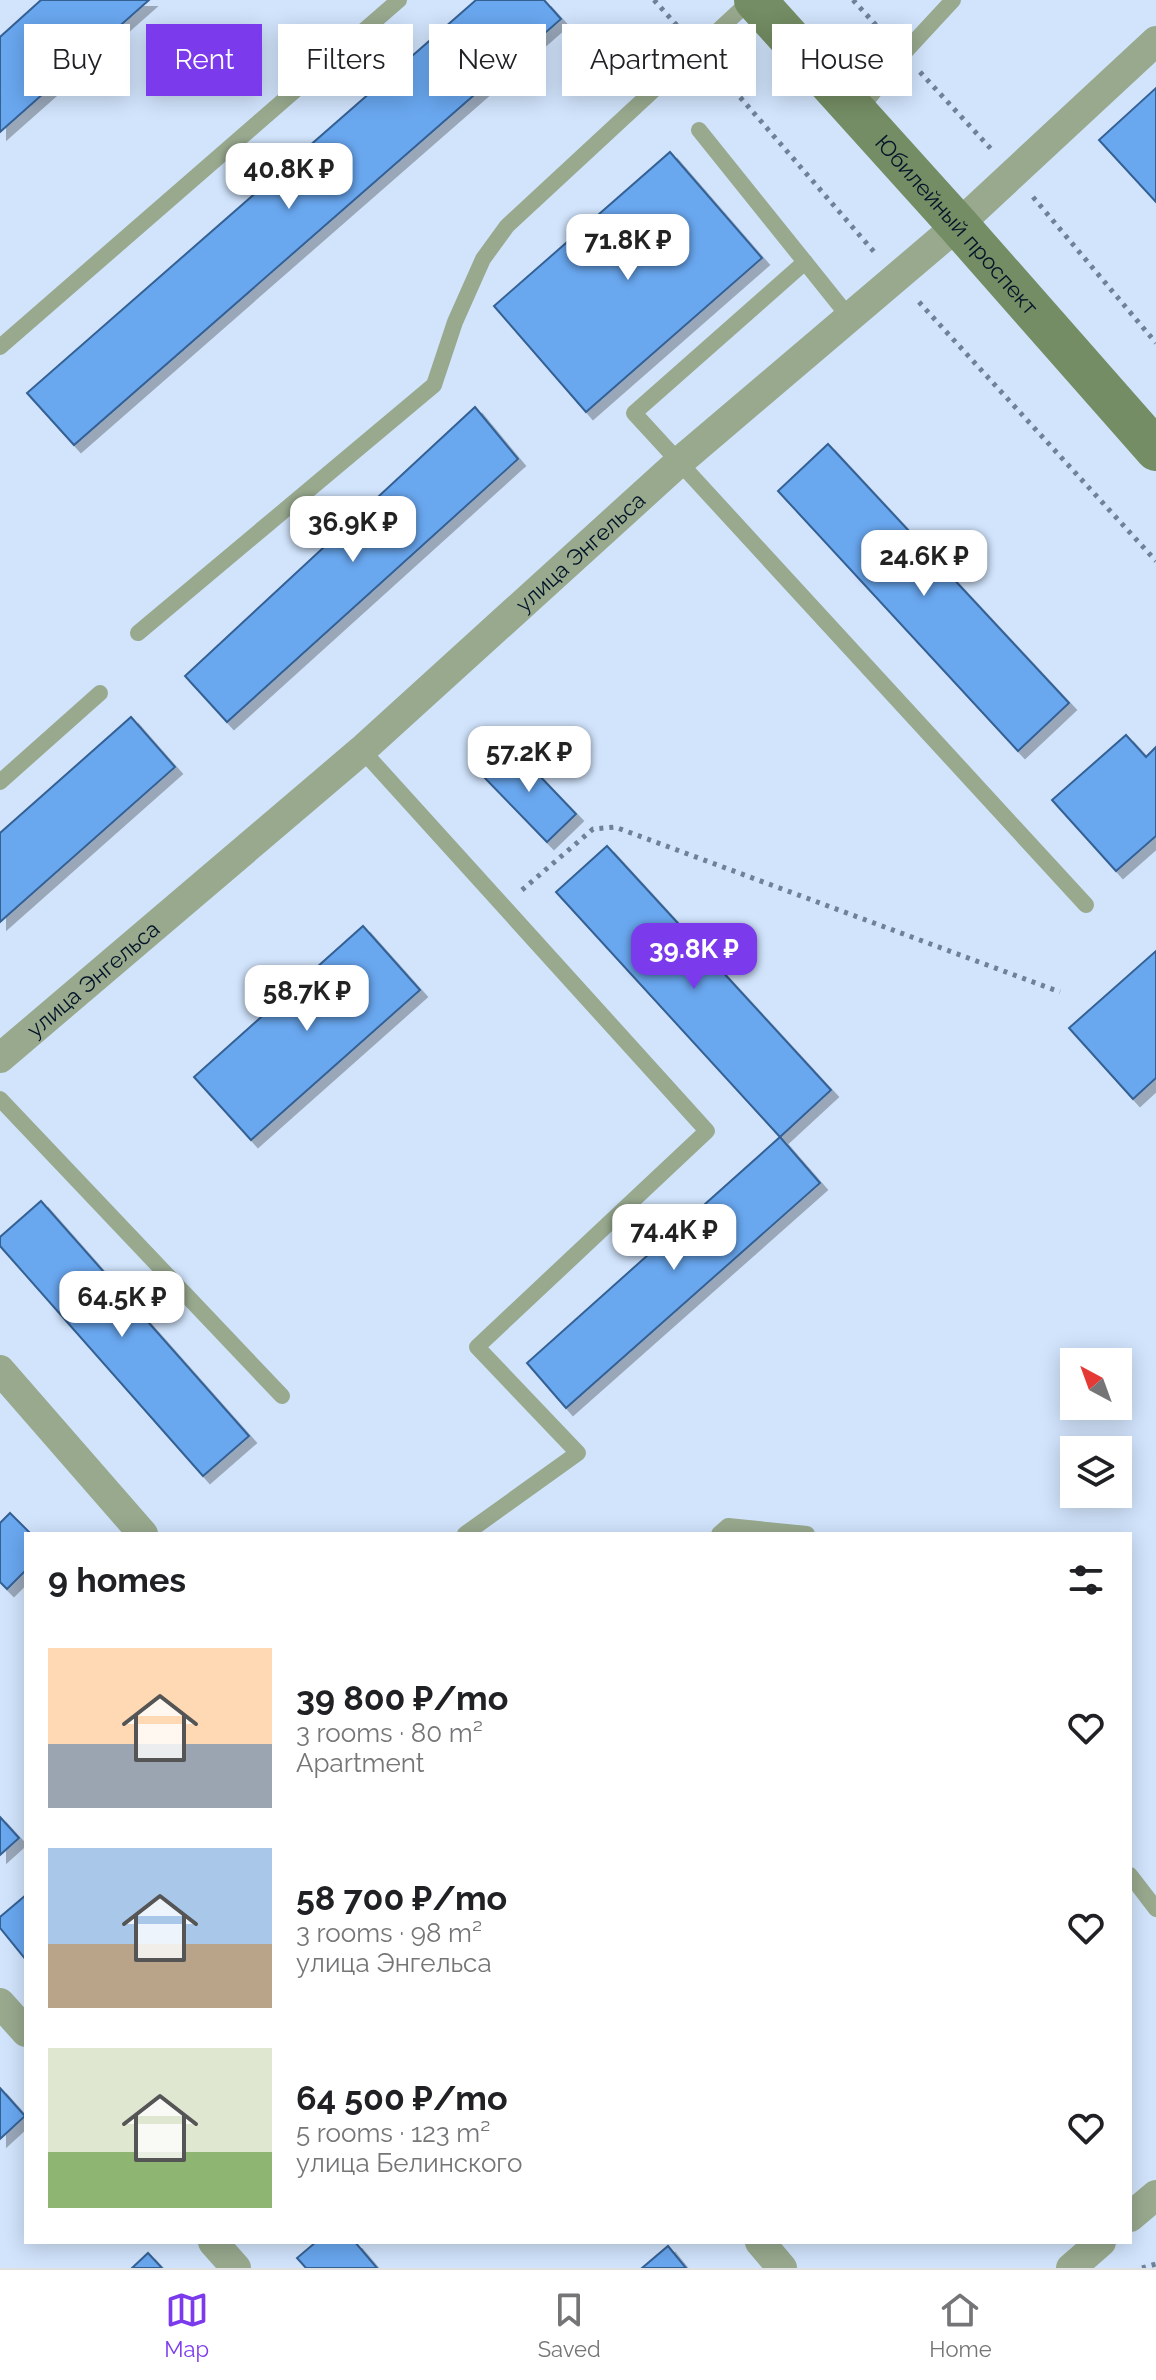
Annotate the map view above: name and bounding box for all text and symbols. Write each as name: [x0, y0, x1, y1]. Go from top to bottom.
chip: Buy: [24, 24, 130, 96]
chip: Rent: [146, 24, 262, 96]
chip: Filters: [278, 24, 413, 96]
chip: New: [429, 24, 546, 96]
chip: Apartment: [562, 24, 756, 96]
chip: House: [772, 24, 912, 96]
street label: Юбилейный проспект: [870, 130, 1044, 320]
pin: 40.8K ₽: [215, 143, 363, 211]
text: 40.8K ₽: [244, 154, 334, 184]
pin: 71.8K ₽: [554, 214, 702, 282]
text: 71.8K ₽: [584, 225, 672, 255]
street label: улица Энгельса: [510, 487, 650, 617]
pin: 36.9K ₽: [279, 496, 427, 564]
text: 36.9K ₽: [308, 507, 398, 537]
pin: 24.6K ₽: [850, 530, 998, 598]
text: 24.6K ₽: [879, 541, 969, 571]
pin: 57.2K ₽: [455, 726, 603, 794]
text: 57.2K ₽: [486, 737, 572, 767]
street label: улица Энгельса: [21, 915, 164, 1043]
pin: 39.8K ₽: [620, 923, 768, 991]
text: 39.8K ₽: [649, 934, 739, 964]
pin: 58.7K ₽: [233, 965, 381, 1033]
text: 58.7K ₽: [263, 976, 351, 1006]
pin: 74.4K ₽: [600, 1204, 748, 1272]
text: 74.4K ₽: [630, 1215, 718, 1245]
pin: 64.5K ₽: [48, 1271, 196, 1339]
text: 64.5K ₽: [77, 1282, 167, 1312]
north arrow: [1060, 1348, 1132, 1420]
map controls: [1060, 1348, 1132, 1508]
button: layers: [1060, 1436, 1132, 1508]
icon: filters: [1064, 1558, 1108, 1602]
text: 9 homes: [48, 1560, 186, 1600]
text: 39 800 ₽/mo: [296, 1678, 508, 1718]
icon: home: [112, 1680, 208, 1776]
icon: heart: [1064, 1706, 1108, 1750]
text: 3 rooms · 80 m²: [296, 1718, 483, 1748]
text: Apartment: [296, 1748, 425, 1778]
text: 58 700 ₽/mo: [296, 1878, 507, 1918]
icon: home: [112, 1880, 208, 1976]
icon: heart: [1064, 1906, 1108, 1950]
text: 3 rooms · 98 m²: [296, 1918, 482, 1948]
text: улица Энгельса: [296, 1948, 492, 1978]
text: 64 500 ₽/mo: [296, 2078, 508, 2118]
icon: home: [112, 2080, 208, 2176]
icon: heart: [1064, 2106, 1108, 2150]
text: 5 rooms · 123 m²: [296, 2118, 490, 2148]
text: улица Белинского: [296, 2148, 522, 2178]
tab: Map: [164, 2288, 209, 2362]
tab: Saved: [538, 2288, 601, 2362]
tab: Home: [929, 2288, 992, 2362]

